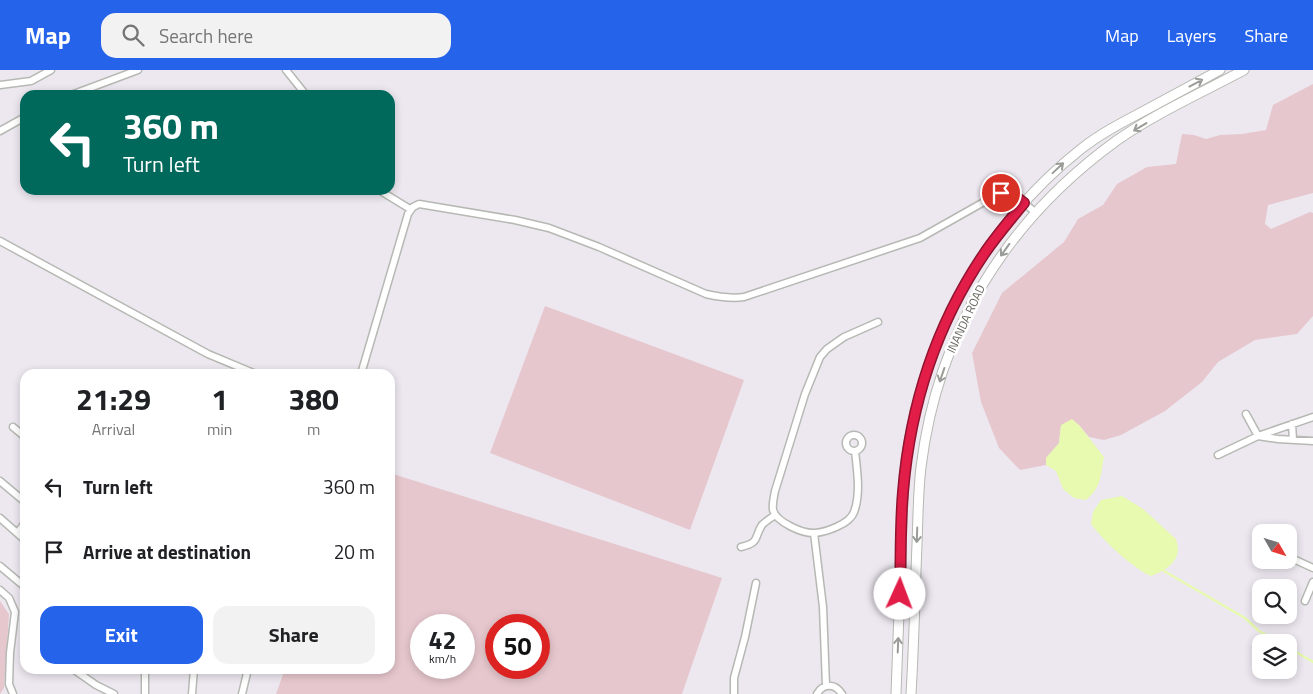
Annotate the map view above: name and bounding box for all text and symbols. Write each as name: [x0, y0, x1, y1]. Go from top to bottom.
search box: [101, 13, 451, 58]
text: Map: [25, 17, 71, 53]
icon: search: [119, 21, 147, 49]
text: Search here: [159, 21, 253, 50]
text: Map: [1105, 22, 1139, 49]
text: Layers: [1167, 22, 1216, 49]
text: Share: [1244, 22, 1288, 49]
one-way arrow: [1188, 78, 1203, 88]
text: 360 m: [123, 99, 219, 153]
icon: left: [40, 110, 105, 175]
one-way arrow: [1133, 122, 1147, 132]
text: Turn left: [123, 147, 200, 181]
one-way arrow: [1051, 163, 1064, 175]
pin: [980, 172, 1022, 214]
icon: arrive: [987, 179, 1015, 207]
one-way arrow: [1000, 243, 1010, 257]
street label: INANDA ROAD: [941, 281, 990, 356]
one-way arrow: [937, 367, 946, 382]
text: 21:29: [76, 376, 151, 422]
text: 1: [211, 376, 228, 422]
text: 380: [289, 376, 339, 422]
text: Arrival: [92, 417, 135, 441]
text: min: [207, 417, 232, 441]
text: m: [307, 417, 320, 441]
text: Turn left: [83, 472, 153, 501]
text: 360 m: [323, 472, 375, 501]
icon: left: [40, 473, 68, 501]
north arrow: [1252, 524, 1298, 569]
map controls: [1252, 524, 1297, 679]
one-way arrow: [913, 526, 922, 542]
text: Arrive at destination: [83, 537, 251, 566]
text: 20 m: [334, 537, 375, 566]
icon: arrive: [40, 538, 68, 566]
position arrow: [873, 567, 925, 619]
button: search: [1252, 579, 1297, 624]
button: Exit: [40, 606, 203, 664]
button: Share: [213, 606, 375, 664]
speed limit sign: 50: [485, 614, 550, 679]
text: 42: [428, 621, 457, 659]
button: layers: [1252, 634, 1297, 679]
one-way arrow: [893, 638, 902, 654]
text: km/h: [429, 649, 456, 668]

